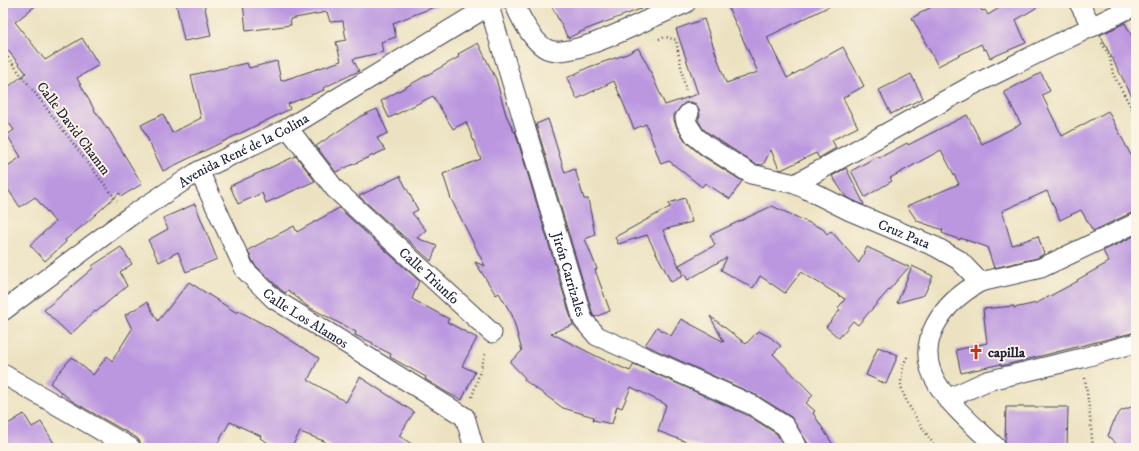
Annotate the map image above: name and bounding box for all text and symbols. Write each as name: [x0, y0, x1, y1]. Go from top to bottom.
street label: Calle David Chamm: [32, 78, 114, 179]
street label: Avenida René de la Colina: [175, 109, 313, 192]
street label: Cruz Pata: [875, 216, 933, 253]
street label: Jirón Carrizales: [547, 228, 590, 319]
street label: Calle Triunfo: [395, 244, 463, 309]
street label: Calle Los Alamos: [258, 285, 352, 353]
church icon: capilla: [967, 343, 985, 361]
place label: capilla: [988, 344, 1026, 362]

